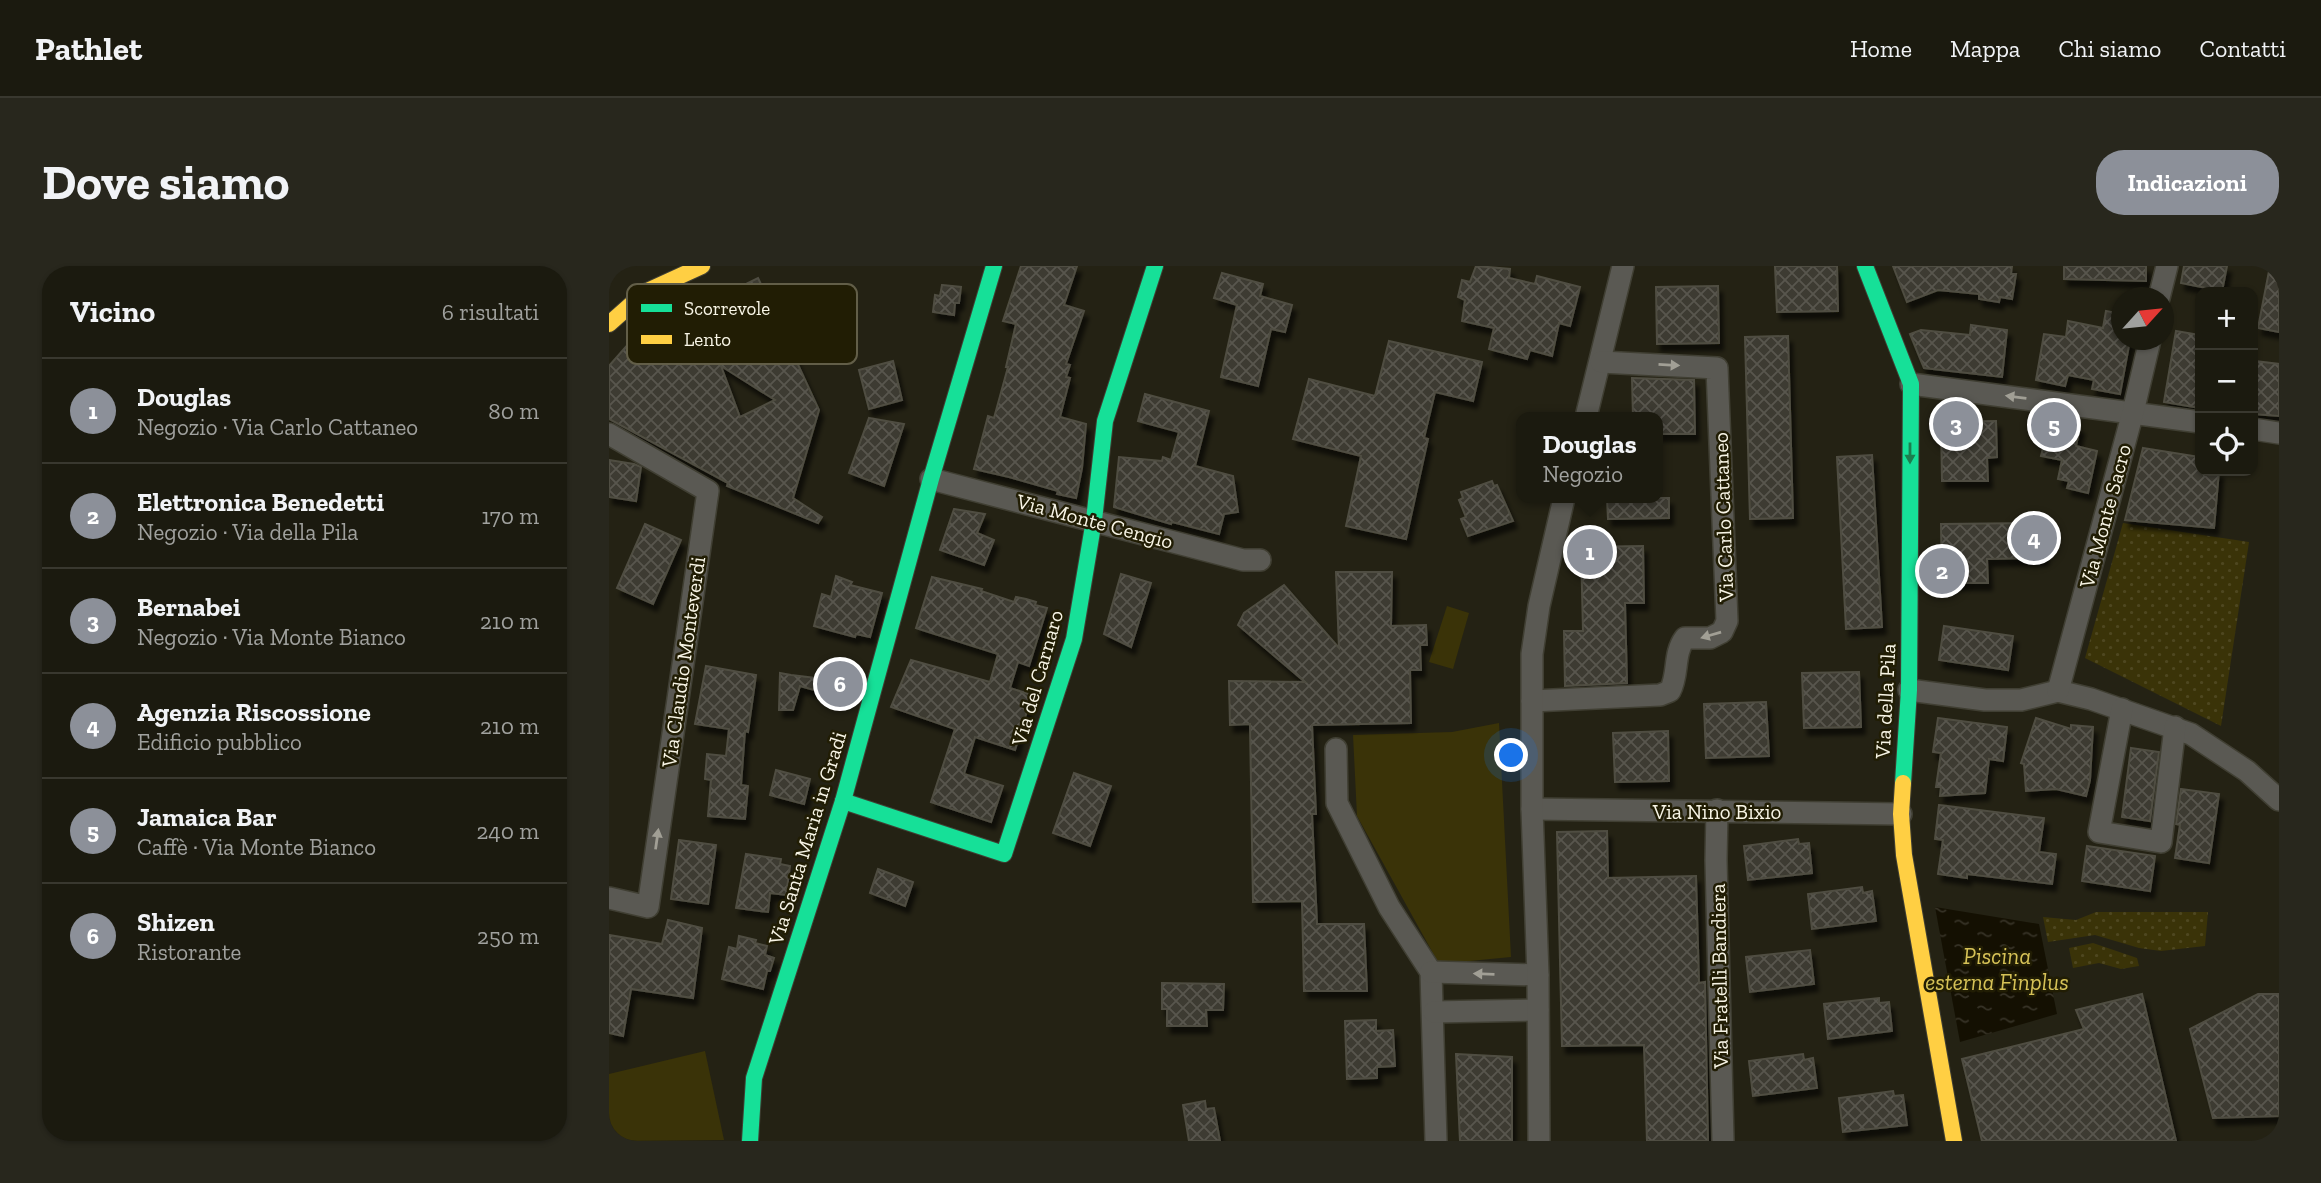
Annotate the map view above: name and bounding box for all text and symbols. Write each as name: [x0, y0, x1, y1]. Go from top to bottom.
text: Pathlet: [35, 29, 142, 68]
text: Home: [1850, 34, 1912, 63]
text: Mappa: [1950, 34, 2020, 63]
text: Chi siamo: [2058, 34, 2161, 63]
text: Contatti: [2199, 34, 2286, 63]
button: Indicazioni: [2096, 150, 2279, 215]
text: Dove siamo: [42, 153, 290, 212]
legend: [627, 284, 857, 364]
north arrow: [2111, 287, 2174, 350]
map controls: [2195, 287, 2258, 476]
button: +: [2195, 287, 2258, 350]
text: Vicino: [70, 294, 155, 330]
text: Scorrevole: [684, 297, 770, 320]
text: 6 risultati: [442, 298, 539, 326]
text: Lento: [684, 328, 731, 351]
button: −: [2195, 350, 2258, 413]
one-way arrow: [1658, 360, 1680, 371]
text: Douglas: [137, 381, 231, 413]
one-way arrow: [2005, 392, 2027, 403]
text: 1: [88, 397, 98, 425]
text: 80 m: [488, 397, 539, 425]
pin: 3: [1933, 398, 1979, 450]
pin: 5: [2031, 399, 2077, 451]
popup: [1516, 412, 1663, 503]
text: Negozio · Via Carlo Cattaneo: [137, 413, 418, 441]
button: locate: [2195, 413, 2258, 476]
text: Douglas: [1542, 428, 1637, 460]
street label: Via Carlo Cattaneo: [1708, 432, 1738, 603]
street label: Via Monte Sacro: [2074, 441, 2136, 592]
one-way arrow: [1904, 442, 1916, 464]
text: Negozio: [1542, 460, 1623, 488]
text: Elettronica Benedetti: [137, 486, 384, 518]
street label: Via Monte Cengio: [1013, 488, 1176, 554]
text: 2: [87, 502, 99, 530]
text: 170 m: [481, 502, 539, 530]
pin: 4: [2011, 512, 2057, 564]
text: Negozio · Via della Pila: [137, 518, 358, 546]
pin: 1: [1567, 526, 1613, 578]
pin: 2: [1919, 545, 1965, 597]
street label: Via Claudio Monteverdi: [656, 555, 710, 770]
text: Bernabei: [137, 591, 240, 623]
text: 3: [87, 607, 99, 635]
text: 210 m: [480, 607, 539, 635]
street label: Via del Carnaro: [1005, 607, 1068, 750]
text: Negozio · Via Monte Bianco: [137, 623, 406, 651]
one-way arrow: [1700, 630, 1722, 641]
street label: Via della Pila: [1869, 643, 1900, 760]
pin: 6: [817, 658, 863, 710]
text: Agenzia Riscossione: [137, 696, 371, 728]
text: 4: [86, 712, 100, 740]
text: 210 m: [480, 712, 539, 740]
text: Edificio pubblico: [137, 728, 302, 756]
street label: Via Santa Maria in Gradi: [762, 728, 851, 949]
your location: [1494, 738, 1528, 772]
street label: Via Nino Bixio: [1652, 799, 1781, 824]
text: Jamaica Bar: [137, 801, 277, 833]
text: 5: [87, 817, 99, 845]
text: 240 m: [476, 817, 539, 845]
one-way arrow: [652, 828, 663, 850]
text: Caffè · Via Monte Bianco: [137, 833, 376, 861]
street label: Via Fratelli Bandiera: [1705, 883, 1733, 1070]
text: Shizen: [137, 906, 215, 938]
text: 6: [87, 922, 99, 950]
text: 250 m: [477, 922, 539, 950]
text: Ristorante: [137, 938, 241, 966]
water label: Piscina esterna Finplus: [1925, 942, 2069, 996]
one-way arrow: [1473, 968, 1495, 980]

